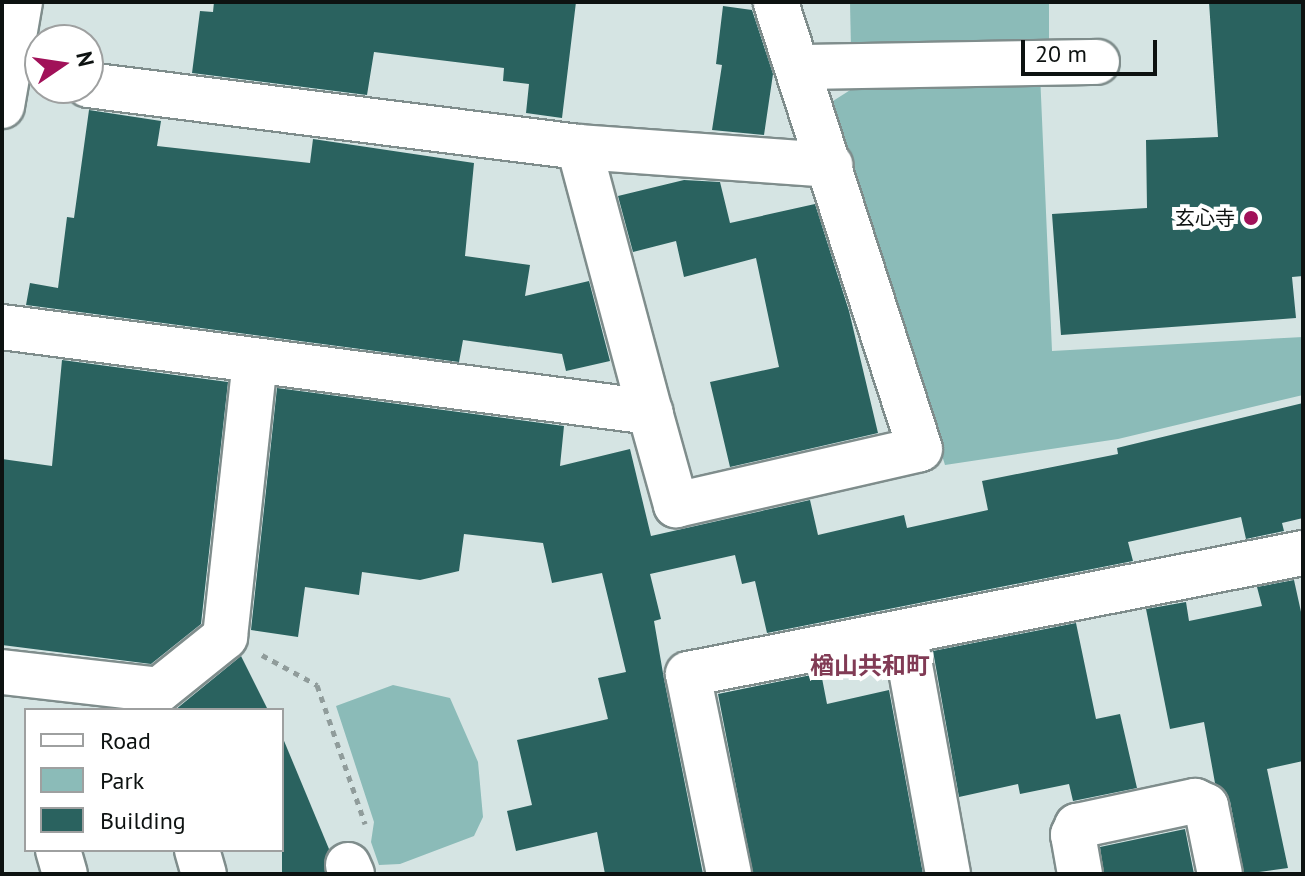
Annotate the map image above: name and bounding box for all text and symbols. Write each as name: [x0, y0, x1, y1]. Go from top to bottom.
north arrow: [24, 24, 104, 104]
scale bar: [1025, 24, 1161, 74]
text: 20 m: [1035, 38, 1087, 69]
text: N: [70, 49, 101, 69]
place label: 玄心寺: [1175, 206, 1235, 230]
marker: 玄心寺: [1242, 209, 1260, 227]
district label: 楢山共和町: [810, 652, 930, 680]
legend: [24, 708, 284, 852]
text: Road: [100, 725, 151, 756]
text: Park: [100, 765, 144, 796]
text: Building: [100, 805, 186, 836]

